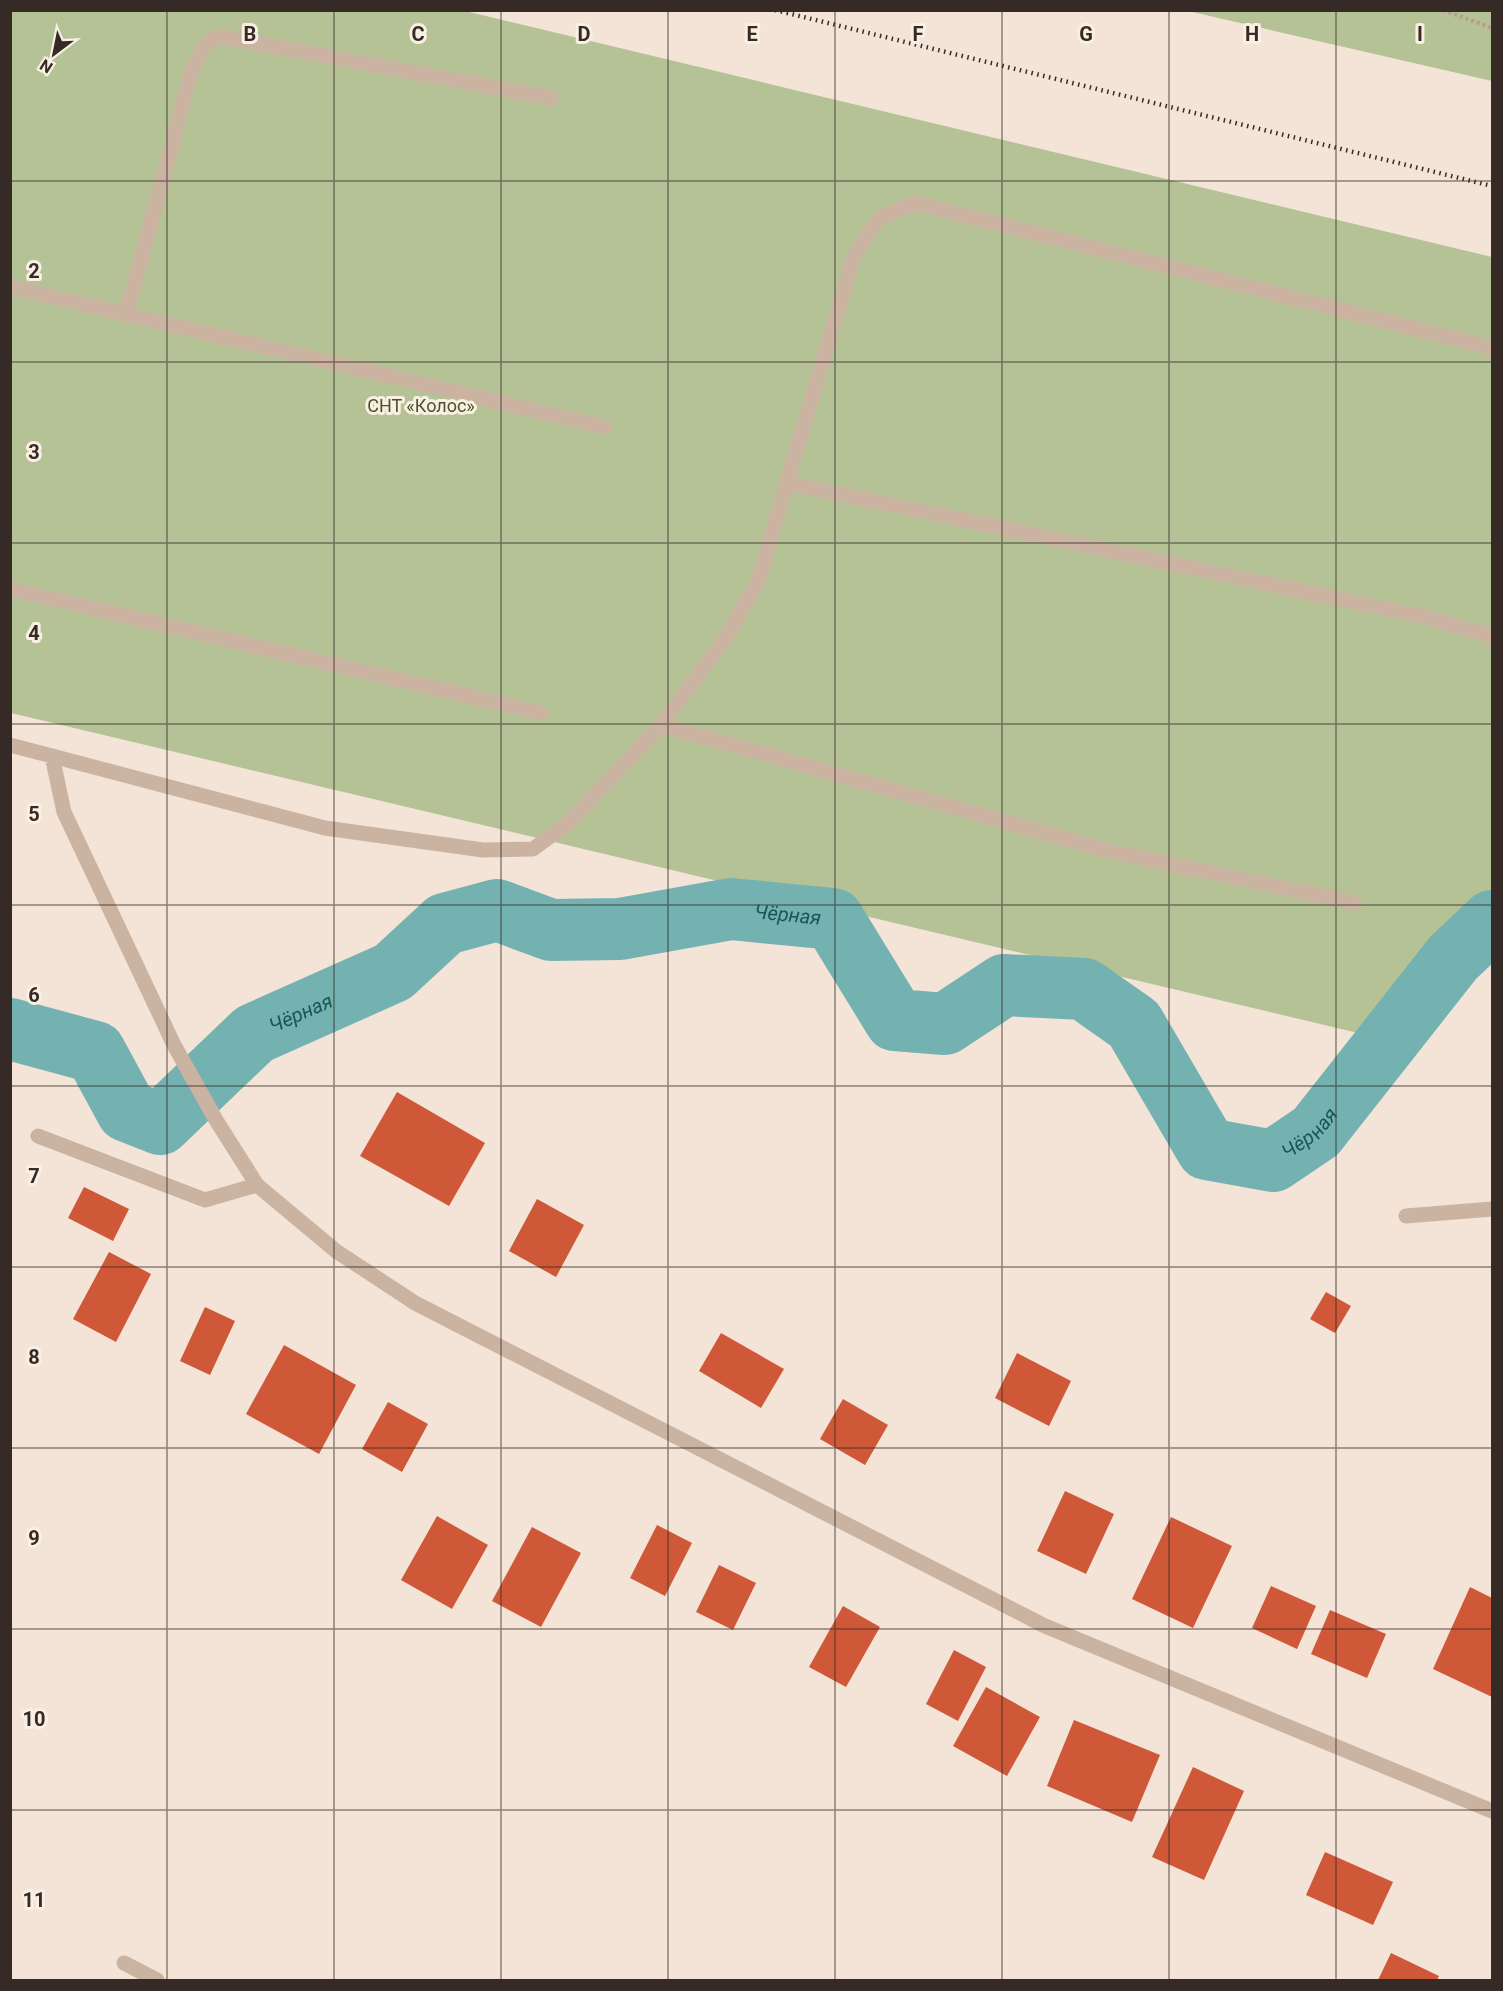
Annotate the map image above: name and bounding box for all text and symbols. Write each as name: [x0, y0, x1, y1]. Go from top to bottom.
text: B: [244, 22, 256, 46]
text: C: [411, 22, 425, 46]
text: D: [578, 22, 591, 46]
text: E: [746, 22, 758, 46]
text: F: [913, 22, 924, 46]
text: G: [1079, 22, 1093, 46]
text: H: [1245, 22, 1259, 46]
text: I: [1417, 22, 1423, 46]
north arrow: [24, 24, 84, 84]
text: N: [36, 55, 56, 77]
text: 2: [28, 259, 40, 283]
park label: СНТ «Колос»: [367, 395, 475, 416]
text: 3: [28, 440, 40, 464]
text: 4: [28, 621, 40, 645]
text: 5: [28, 802, 40, 826]
water label: Чёрная: [753, 899, 822, 930]
text: 6: [28, 983, 40, 1007]
water label: Чёрная: [265, 989, 336, 1038]
water label: Чёрная: [1277, 1103, 1343, 1164]
text: 7: [28, 1164, 40, 1188]
text: 8: [28, 1345, 40, 1369]
text: 9: [28, 1526, 40, 1550]
text: 10: [23, 1707, 45, 1731]
text: 11: [23, 1888, 45, 1912]

